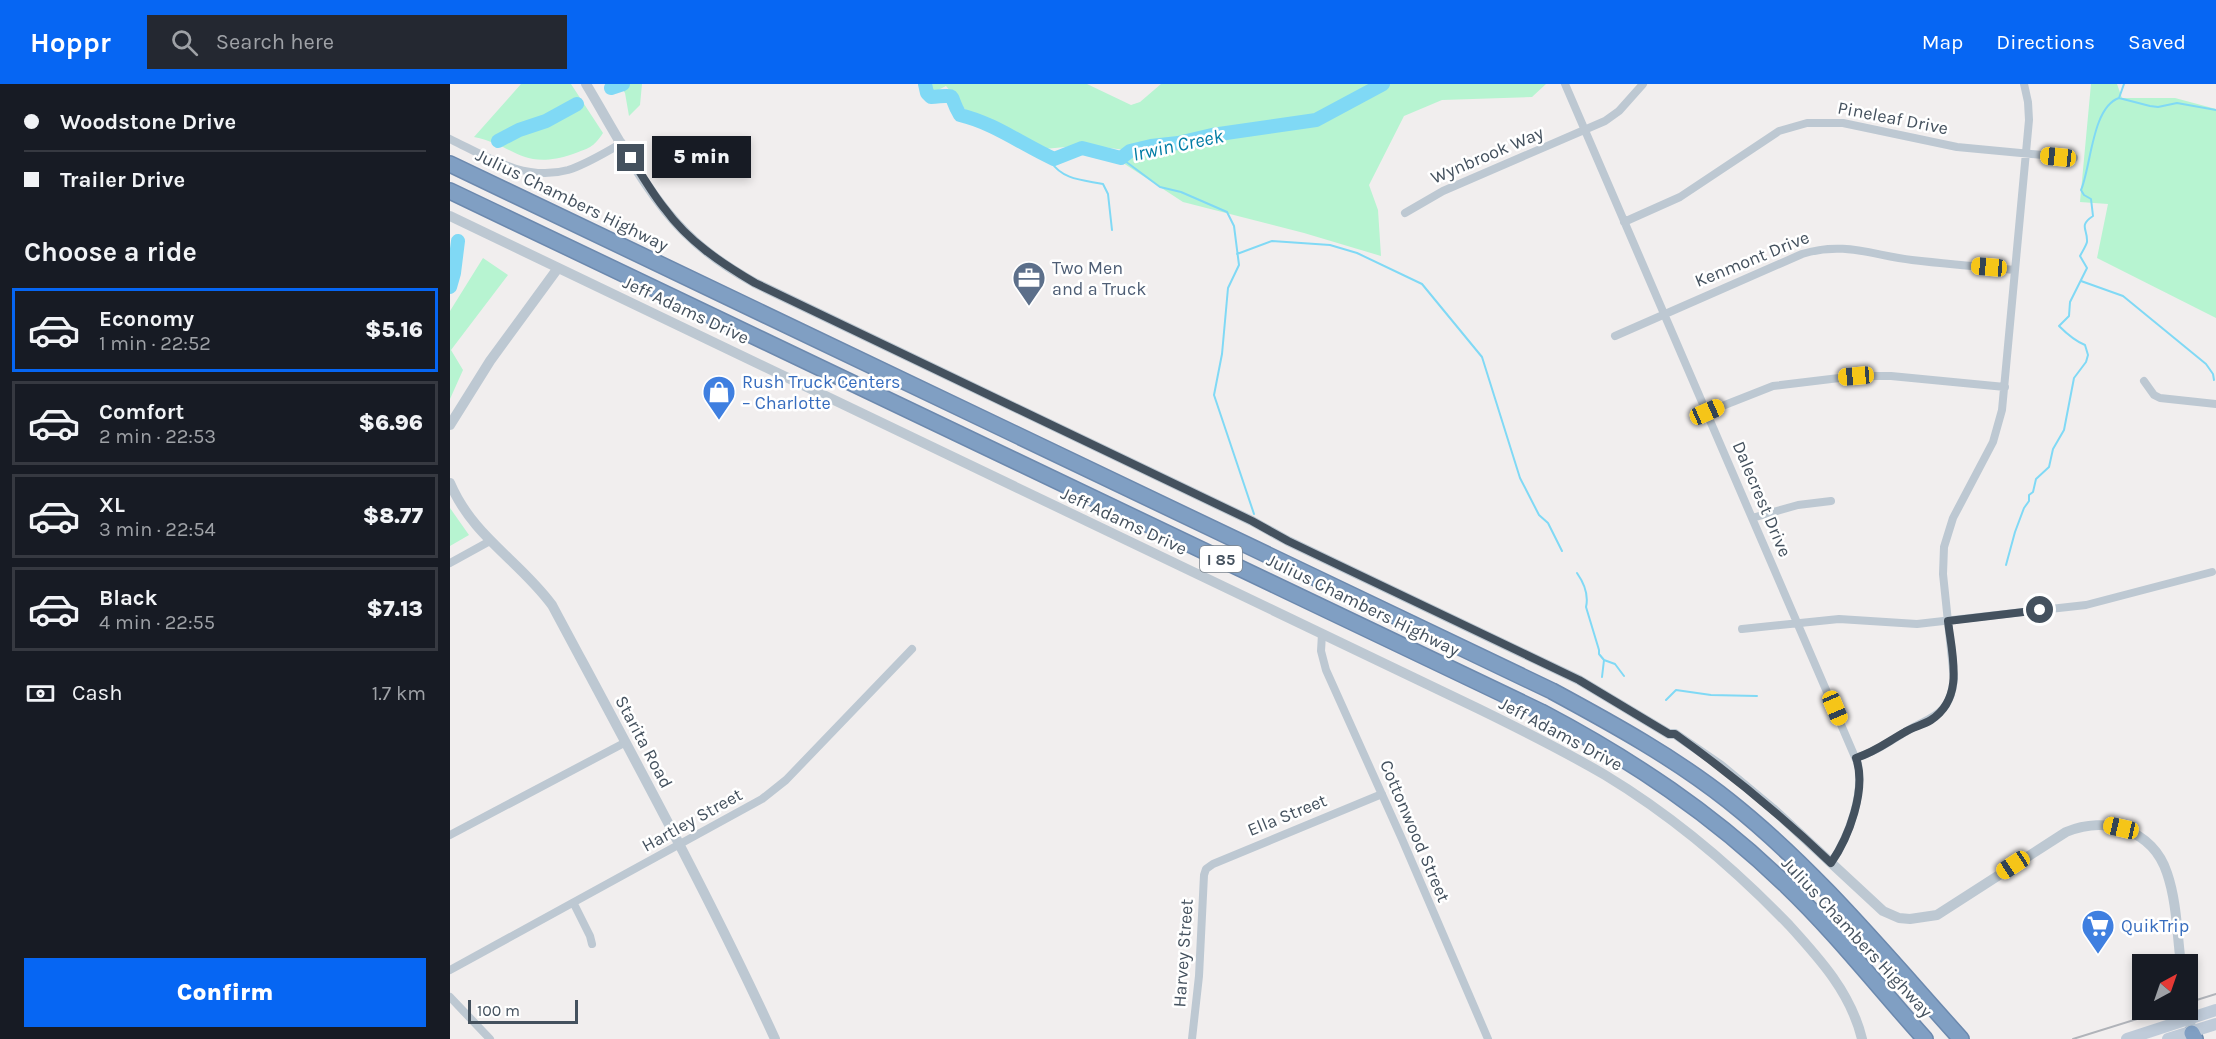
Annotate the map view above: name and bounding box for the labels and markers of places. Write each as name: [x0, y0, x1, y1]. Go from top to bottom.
place label: Two Men and a Truck: [1052, 257, 1146, 300]
office icon: Two Men and a Truck: [1011, 260, 1047, 307]
place label: Rush Truck Centers – Charlotte: [742, 371, 900, 414]
shop icon: Rush Truck Centers – Charlotte: [701, 374, 737, 421]
supermarket icon: QuikTrip: [2080, 908, 2116, 955]
place label: QuikTrip: [2121, 915, 2189, 937]

